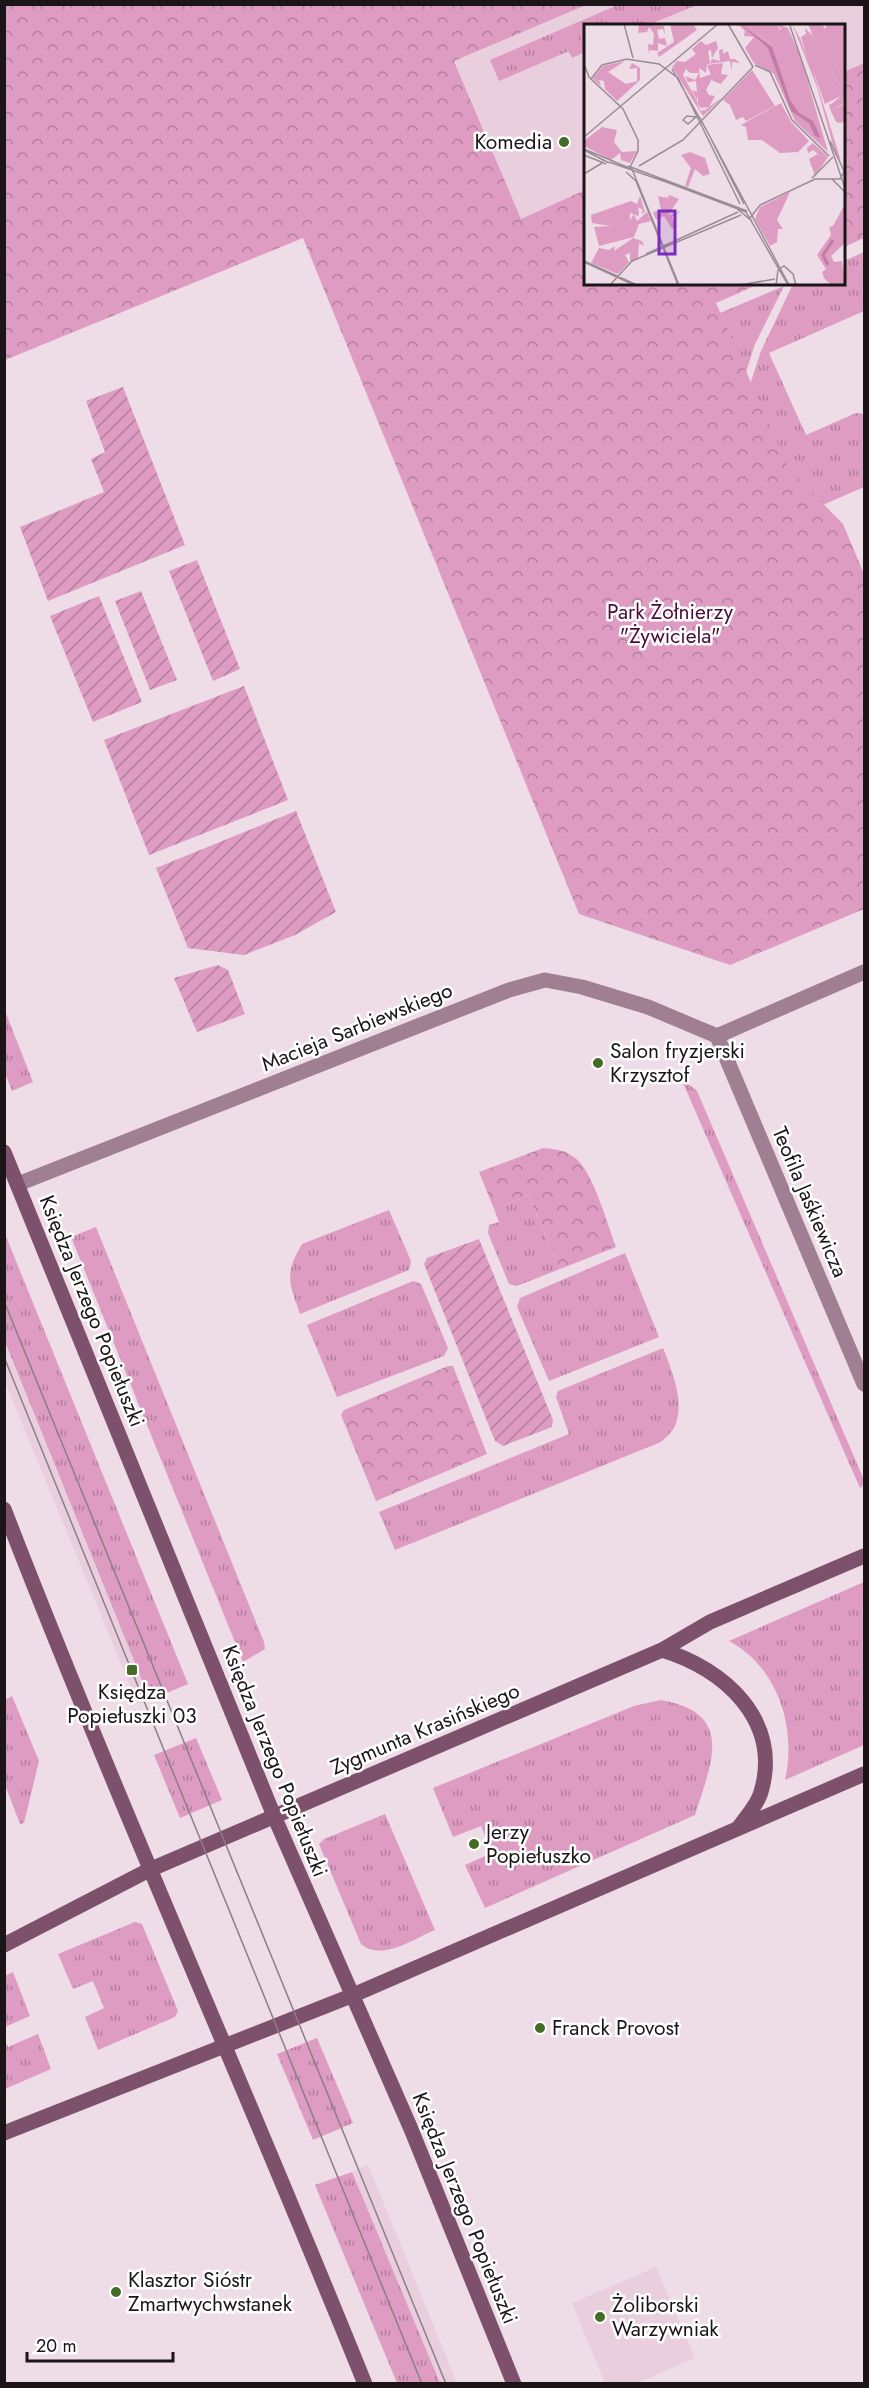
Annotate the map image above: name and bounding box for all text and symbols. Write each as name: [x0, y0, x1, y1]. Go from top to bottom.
inset map: [584, 24, 845, 285]
place label: Komedia: [475, 127, 552, 157]
marker: Komedia: [557, 135, 571, 149]
park label: Park Żołnierzy "Żywiciela": [607, 597, 734, 651]
street label: Macieja Sarbiewskiego: [257, 975, 457, 1079]
place label: Salon fryzjerski Krzysztof: [610, 1036, 745, 1090]
marker: Salon fryzjerski Krzysztof: [591, 1056, 605, 1070]
street label: Teofila Jaśkiewicza: [765, 1122, 855, 1282]
street label: Księdza Jerzego Popiełuszki: [32, 1191, 152, 1431]
street label: Księdza Jerzego Popiełuszki: [215, 1641, 335, 1881]
marker: Księdza Popiełuszki 03: [125, 1663, 139, 1677]
street label: Zygmunta Krasińskiego: [326, 1676, 524, 1782]
place label: Księdza Popiełuszki 03: [67, 1677, 197, 1731]
place label: Jerzy Popiełuszko: [483, 1817, 591, 1871]
marker: Jerzy Popiełuszko: [467, 1837, 481, 1851]
place label: Franck Provost: [552, 2013, 679, 2043]
marker: Franck Provost: [533, 2021, 547, 2035]
street label: Księdza Jerzego Popiełuszki: [405, 2088, 525, 2328]
place label: Klasztor Sióstr Zmartwychwstanek: [128, 2265, 293, 2319]
marker: Klasztor Sióstr Zmartwychwstanek: [109, 2285, 123, 2299]
place label: Żoliborski Warzywniak: [612, 2290, 719, 2344]
marker: Żoliborski Warzywniak: [593, 2310, 607, 2324]
scale bar: [27, 2325, 172, 2363]
text: 20 m: [36, 2333, 76, 2359]

